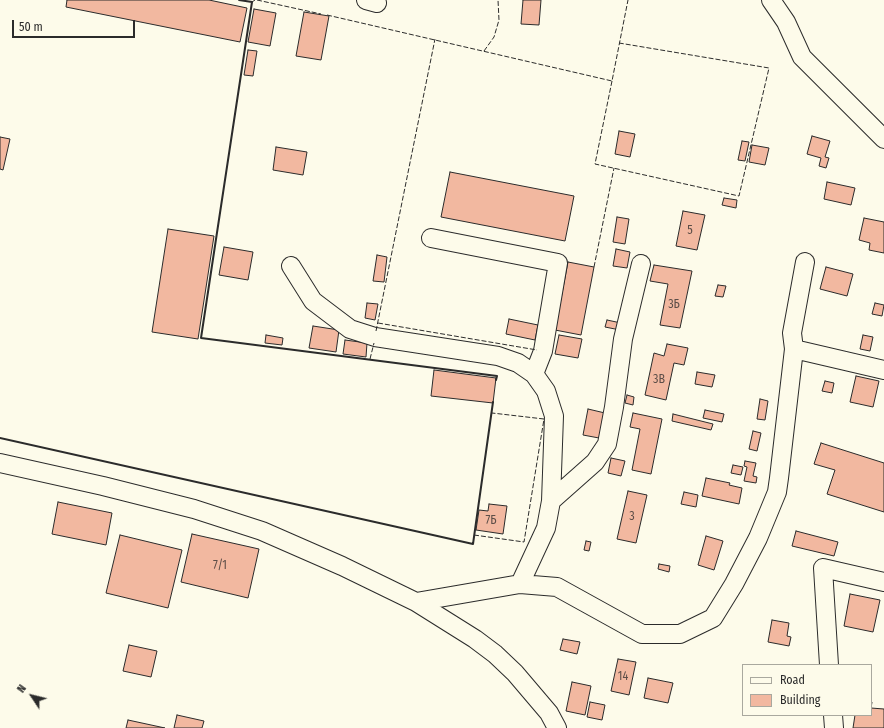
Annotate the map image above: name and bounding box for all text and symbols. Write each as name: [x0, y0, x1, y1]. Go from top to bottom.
scale bar: [14, 12, 137, 38]
text: 50 m: [19, 20, 43, 34]
house number: 5: [687, 224, 693, 238]
house number: 3Б: [668, 298, 680, 312]
house number: 3В: [653, 373, 665, 387]
house number: 3: [629, 510, 635, 524]
house number: 7Б: [485, 514, 497, 528]
house number: 7/1: [213, 559, 227, 573]
legend: [742, 664, 872, 716]
house number: 14: [618, 670, 628, 684]
text: Road: [780, 673, 805, 687]
north arrow: [12, 676, 52, 716]
text: N: [15, 682, 29, 695]
text: Building: [780, 693, 820, 707]

